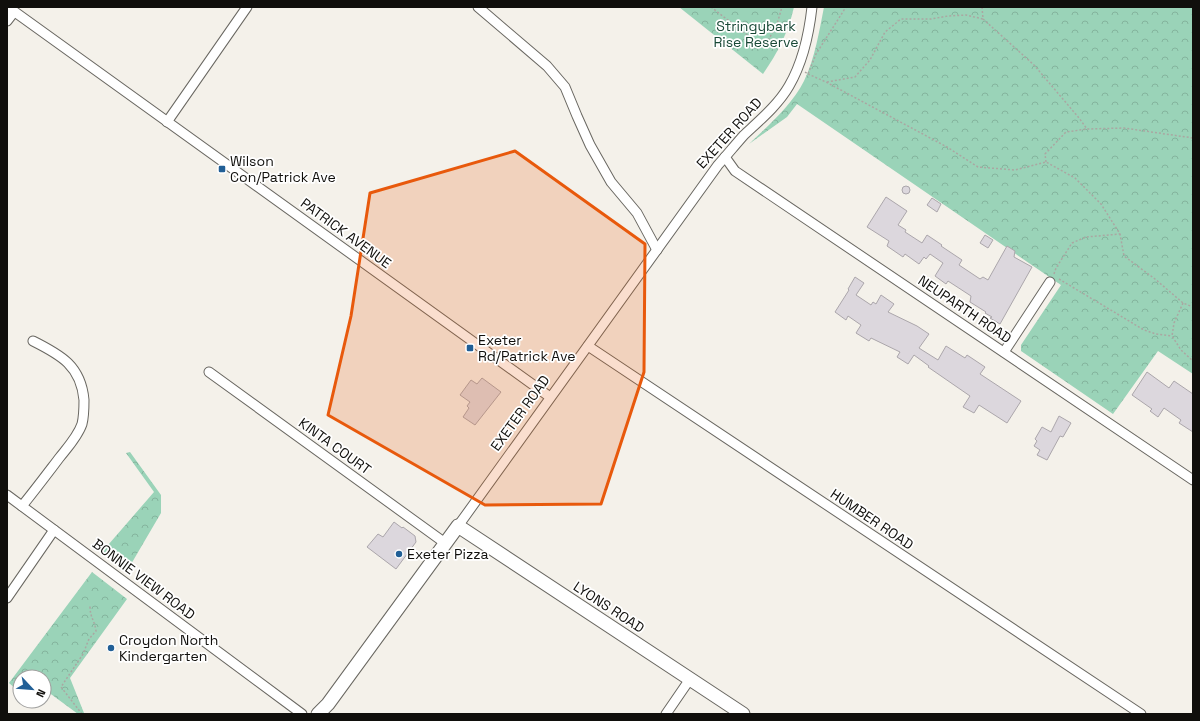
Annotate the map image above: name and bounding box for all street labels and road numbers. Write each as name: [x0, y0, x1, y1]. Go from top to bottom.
street label: EXETER ROAD: [692, 94, 766, 172]
street label: PATRICK AVENUE: [297, 194, 395, 272]
street label: NEUPARTH ROAD: [915, 271, 1015, 347]
street label: EXETER ROAD: [486, 372, 554, 454]
street label: KINTA COURT: [295, 414, 375, 478]
street label: HUMBER ROAD: [827, 485, 917, 553]
street label: BONNIE VIEW ROAD: [89, 535, 199, 623]
street label: LYONS ROAD: [570, 577, 648, 637]

